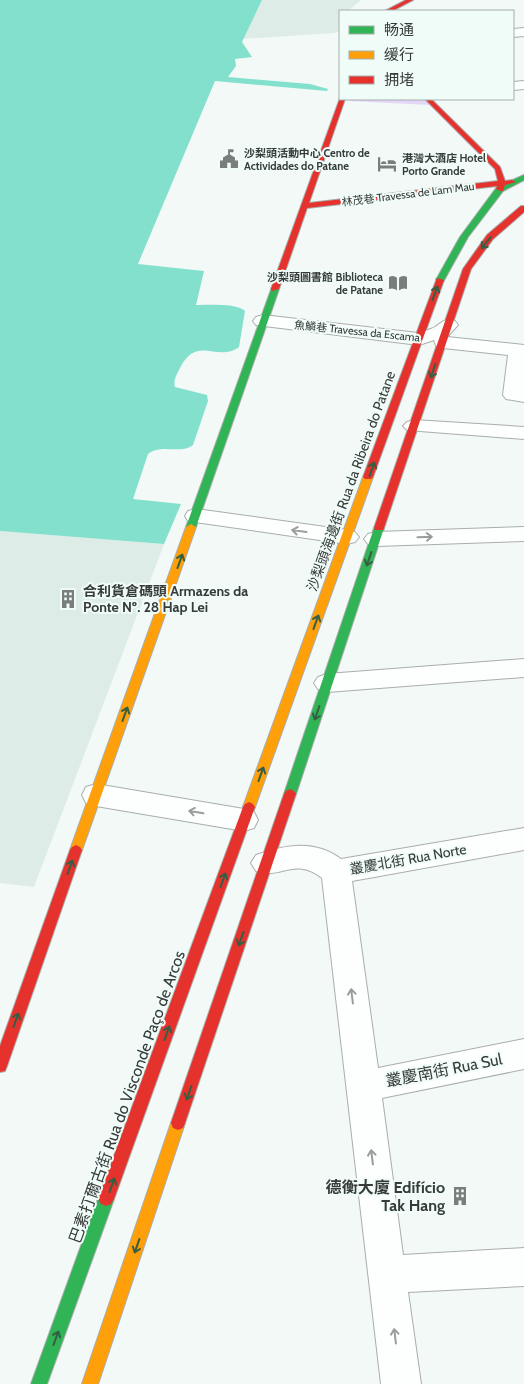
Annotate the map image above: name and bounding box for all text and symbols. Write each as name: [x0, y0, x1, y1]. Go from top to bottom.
legend: [339, 10, 514, 100]
text: 畅通: [384, 21, 414, 39]
text: 缓行: [384, 46, 414, 64]
text: 拥堵: [384, 71, 414, 89]
place label: 沙梨頭活動中心 Centro de Actividades do Patane: [244, 146, 370, 173]
public building icon: 沙梨頭活動中心 Centro de Actividades do Patane: [218, 148, 240, 170]
place label: 港灣大酒店 Hotel Porto Grande: [402, 151, 486, 178]
hotel icon: 港灣大酒店 Hotel Porto Grande: [376, 153, 398, 175]
street label: 林茂巷 Travessa de Lam Mau: [341, 179, 475, 209]
one-way arrow: [480, 236, 491, 249]
place label: 沙梨頭圖書館 Biblioteca de Patane: [267, 270, 384, 297]
library icon: 沙梨頭圖書館 Biblioteca de Patane: [387, 272, 409, 294]
one-way arrow: [431, 286, 440, 301]
street label: 魚鱗巷 Travessa da Escama: [293, 317, 421, 345]
one-way arrow: [427, 363, 437, 379]
street label: 沙梨頭海邊街 Rua da Ribeira do Patane: [303, 368, 399, 594]
one-way arrow: [367, 461, 377, 477]
one-way arrow: [291, 525, 307, 535]
one-way arrow: [416, 532, 433, 542]
one-way arrow: [364, 550, 374, 566]
one-way arrow: [176, 554, 185, 569]
place label: 合利貨倉碼頭 Armazens da Ponte Nº. 28 Hap Lei: [83, 582, 248, 616]
building icon: 合利貨倉碼頭 Armazens da Ponte Nº. 28 Hap Lei: [57, 588, 79, 610]
one-way arrow: [312, 615, 321, 630]
one-way arrow: [312, 704, 321, 720]
one-way arrow: [121, 707, 130, 722]
one-way arrow: [257, 767, 266, 783]
one-way arrow: [189, 806, 205, 816]
street label: 叢慶北街 Rua Norte: [348, 840, 468, 878]
one-way arrow: [66, 860, 75, 875]
one-way arrow: [219, 873, 228, 888]
one-way arrow: [236, 930, 245, 946]
street label: 巴素打爾古街 Rua do Visconde Paço de Arcos: [65, 948, 189, 1246]
one-way arrow: [347, 988, 357, 1004]
one-way arrow: [12, 1013, 21, 1028]
one-way arrow: [163, 1026, 172, 1041]
street label: 叢慶南街 Rua Sul: [384, 1049, 504, 1091]
one-way arrow: [184, 1084, 193, 1100]
one-way arrow: [367, 1149, 377, 1165]
one-way arrow: [108, 1178, 117, 1194]
place label: 德衡大廈 Edifício Tak Hang: [326, 1178, 445, 1215]
building icon: 德衡大廈 Edifício Tak Hang: [449, 1185, 471, 1207]
one-way arrow: [131, 1238, 141, 1254]
one-way arrow: [390, 1328, 400, 1344]
one-way arrow: [52, 1331, 61, 1346]

